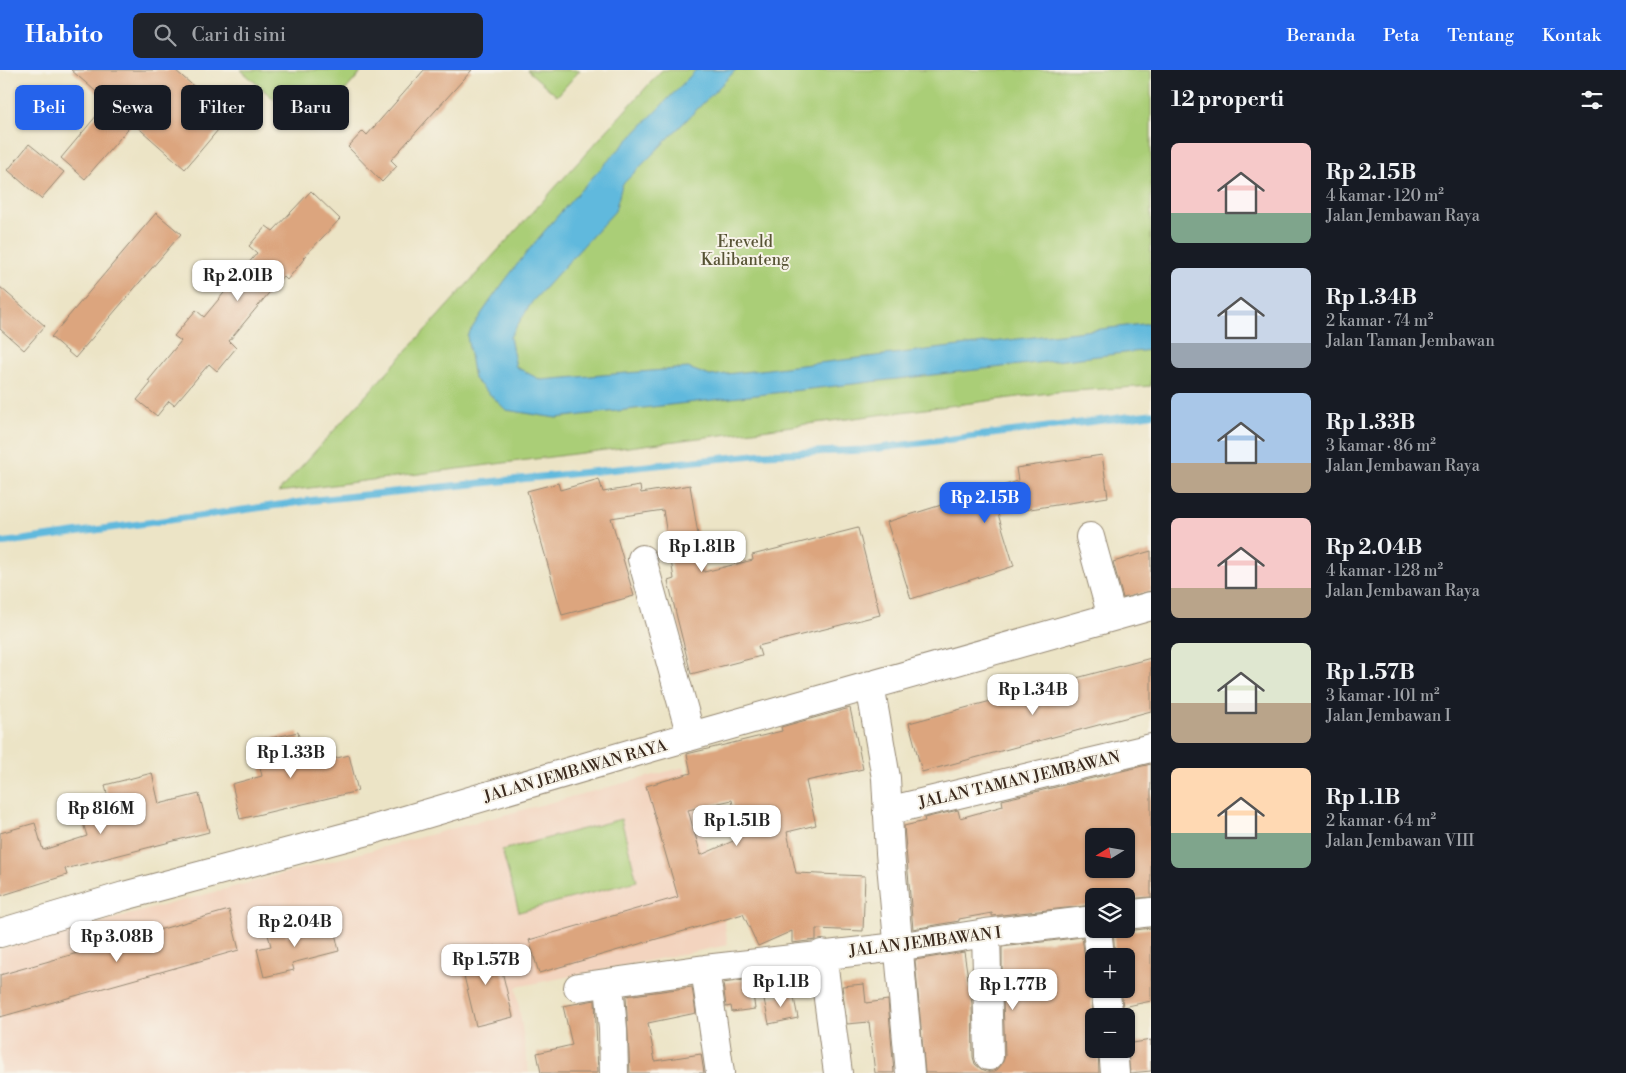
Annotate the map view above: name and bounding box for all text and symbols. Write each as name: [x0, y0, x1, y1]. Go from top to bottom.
search box: [133, 13, 483, 58]
text: Habito: [25, 20, 103, 50]
icon: search: [151, 21, 179, 49]
text: Cari di sini: [191, 23, 286, 47]
text: Beranda: [1287, 24, 1355, 47]
text: Peta: [1383, 24, 1419, 47]
text: Tentang: [1447, 24, 1514, 47]
text: Kontak: [1542, 24, 1601, 47]
chip: Beli: [15, 85, 84, 130]
chip: Sewa: [94, 85, 171, 130]
chip: Filter: [181, 85, 263, 130]
chip: Baru: [273, 85, 349, 130]
icon: filters: [1578, 86, 1606, 114]
text: 12 properti: [1171, 87, 1284, 113]
text: Rp 2.15B: [1326, 160, 1416, 186]
icon: home: [1211, 163, 1271, 223]
text: 4 kamar · 120 m²: [1326, 186, 1444, 206]
text: Jalan Jembawan Raya: [1326, 206, 1480, 226]
park label: Ereveld Kalibanteng: [701, 232, 790, 270]
pin: Rp 2.01B: [186, 260, 290, 302]
text: Rp 2.01B: [203, 266, 273, 286]
text: Rp 1.34B: [1326, 285, 1417, 311]
icon: home: [1211, 288, 1271, 348]
text: 2 kamar · 74 m²: [1326, 311, 1433, 331]
text: Jalan Taman Jembawan: [1326, 331, 1495, 351]
text: Rp 1.33B: [1326, 410, 1415, 436]
icon: home: [1211, 413, 1271, 473]
text: 3 kamar · 86 m²: [1326, 436, 1436, 456]
text: Jalan Jembawan Raya: [1326, 456, 1480, 476]
pin: Rp 2.15B: [933, 482, 1037, 524]
text: Rp 2.15B: [951, 488, 1019, 508]
pin: Rp 1.81B: [650, 530, 754, 573]
text: Rp 2.04B: [1326, 535, 1422, 561]
text: Rp 1.81B: [669, 537, 735, 557]
icon: home: [1211, 538, 1271, 598]
text: 4 kamar · 128 m²: [1326, 561, 1443, 581]
text: Jalan Jembawan Raya: [1326, 581, 1480, 601]
text: Rp 1.57B: [1326, 660, 1415, 686]
icon: home: [1211, 663, 1271, 723]
pin: Rp 1.34B: [981, 674, 1085, 716]
text: Rp 1.34B: [998, 680, 1068, 700]
text: 3 kamar · 101 m²: [1326, 686, 1440, 706]
text: Jalan Jembawan I: [1326, 706, 1451, 726]
street label: JALAN JEMBAWAN RAYA: [480, 735, 670, 807]
pin: Rp 1.33B: [239, 736, 343, 779]
text: Rp 1.33B: [257, 743, 325, 763]
street label: JALAN TAMAN JEMBAWAN: [916, 747, 1122, 813]
text: Rp 1.1B: [1326, 785, 1400, 811]
icon: home: [1211, 788, 1271, 848]
pin: Rp 816M: [55, 792, 147, 835]
text: Rp 816M: [68, 799, 134, 819]
pin: Rp 1.51B: [685, 804, 789, 847]
text: Rp 1.51B: [704, 811, 770, 831]
text: 2 kamar · 64 m²: [1326, 811, 1436, 831]
north arrow: [1085, 828, 1135, 878]
map controls: [1085, 828, 1135, 1058]
text: Jalan Jembawan VIII: [1326, 831, 1474, 851]
button: layers: [1085, 888, 1135, 938]
pin: Rp 2.04B: [243, 906, 347, 948]
text: Rp 2.04B: [258, 912, 332, 932]
pin: Rp 3.08B: [65, 920, 169, 963]
street label: JALAN JEMBAWAN I: [847, 923, 1002, 961]
text: Rp 3.08B: [81, 927, 153, 947]
pin: Rp 1.57B: [434, 944, 538, 986]
button: +: [1085, 948, 1135, 998]
text: Rp 1.57B: [452, 950, 520, 970]
pin: Rp 1.1B: [735, 966, 827, 1008]
pin: Rp 1.77B: [961, 968, 1065, 1011]
text: Rp 1.1B: [753, 972, 809, 992]
text: Rp 1.77B: [979, 975, 1047, 995]
button: −: [1085, 1008, 1135, 1058]

